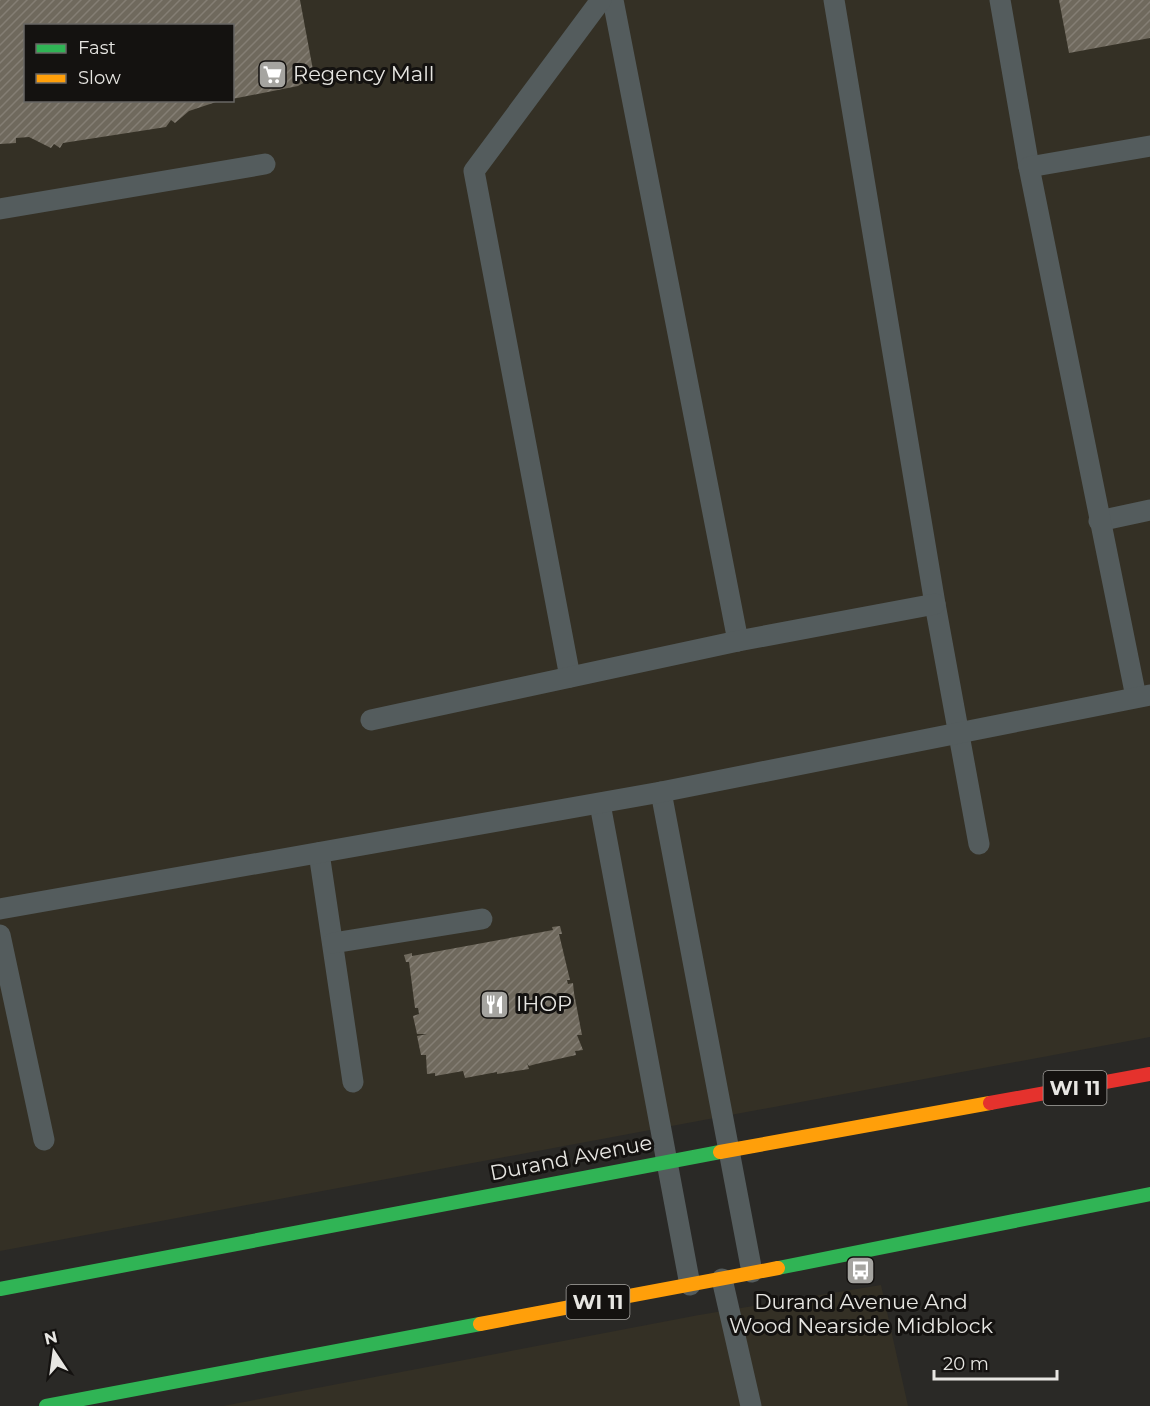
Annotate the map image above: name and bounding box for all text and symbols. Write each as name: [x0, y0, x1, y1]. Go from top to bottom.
legend: [24, 24, 234, 102]
text: Fast: [78, 37, 116, 59]
supermarket icon: Regency Mall: [256, 58, 288, 90]
place label: Regency Mall: [293, 61, 435, 86]
text: Slow: [78, 67, 121, 89]
restaurant icon: IHOP: [479, 988, 511, 1020]
place label: IHOP: [516, 991, 572, 1016]
road number: WI 11: [1044, 1071, 1106, 1105]
street label: Durand Avenue: [488, 1130, 654, 1185]
bus stop icon: Durand Avenue And Wood Nearside Midblock: [845, 1255, 877, 1287]
road number: WI 11: [566, 1285, 630, 1319]
place label: Durand Avenue And Wood Nearside Midblock: [729, 1289, 993, 1338]
north arrow: [24, 1322, 84, 1382]
text: N: [42, 1327, 59, 1349]
scale bar: [934, 1343, 1057, 1381]
text: 20 m: [943, 1353, 989, 1375]

